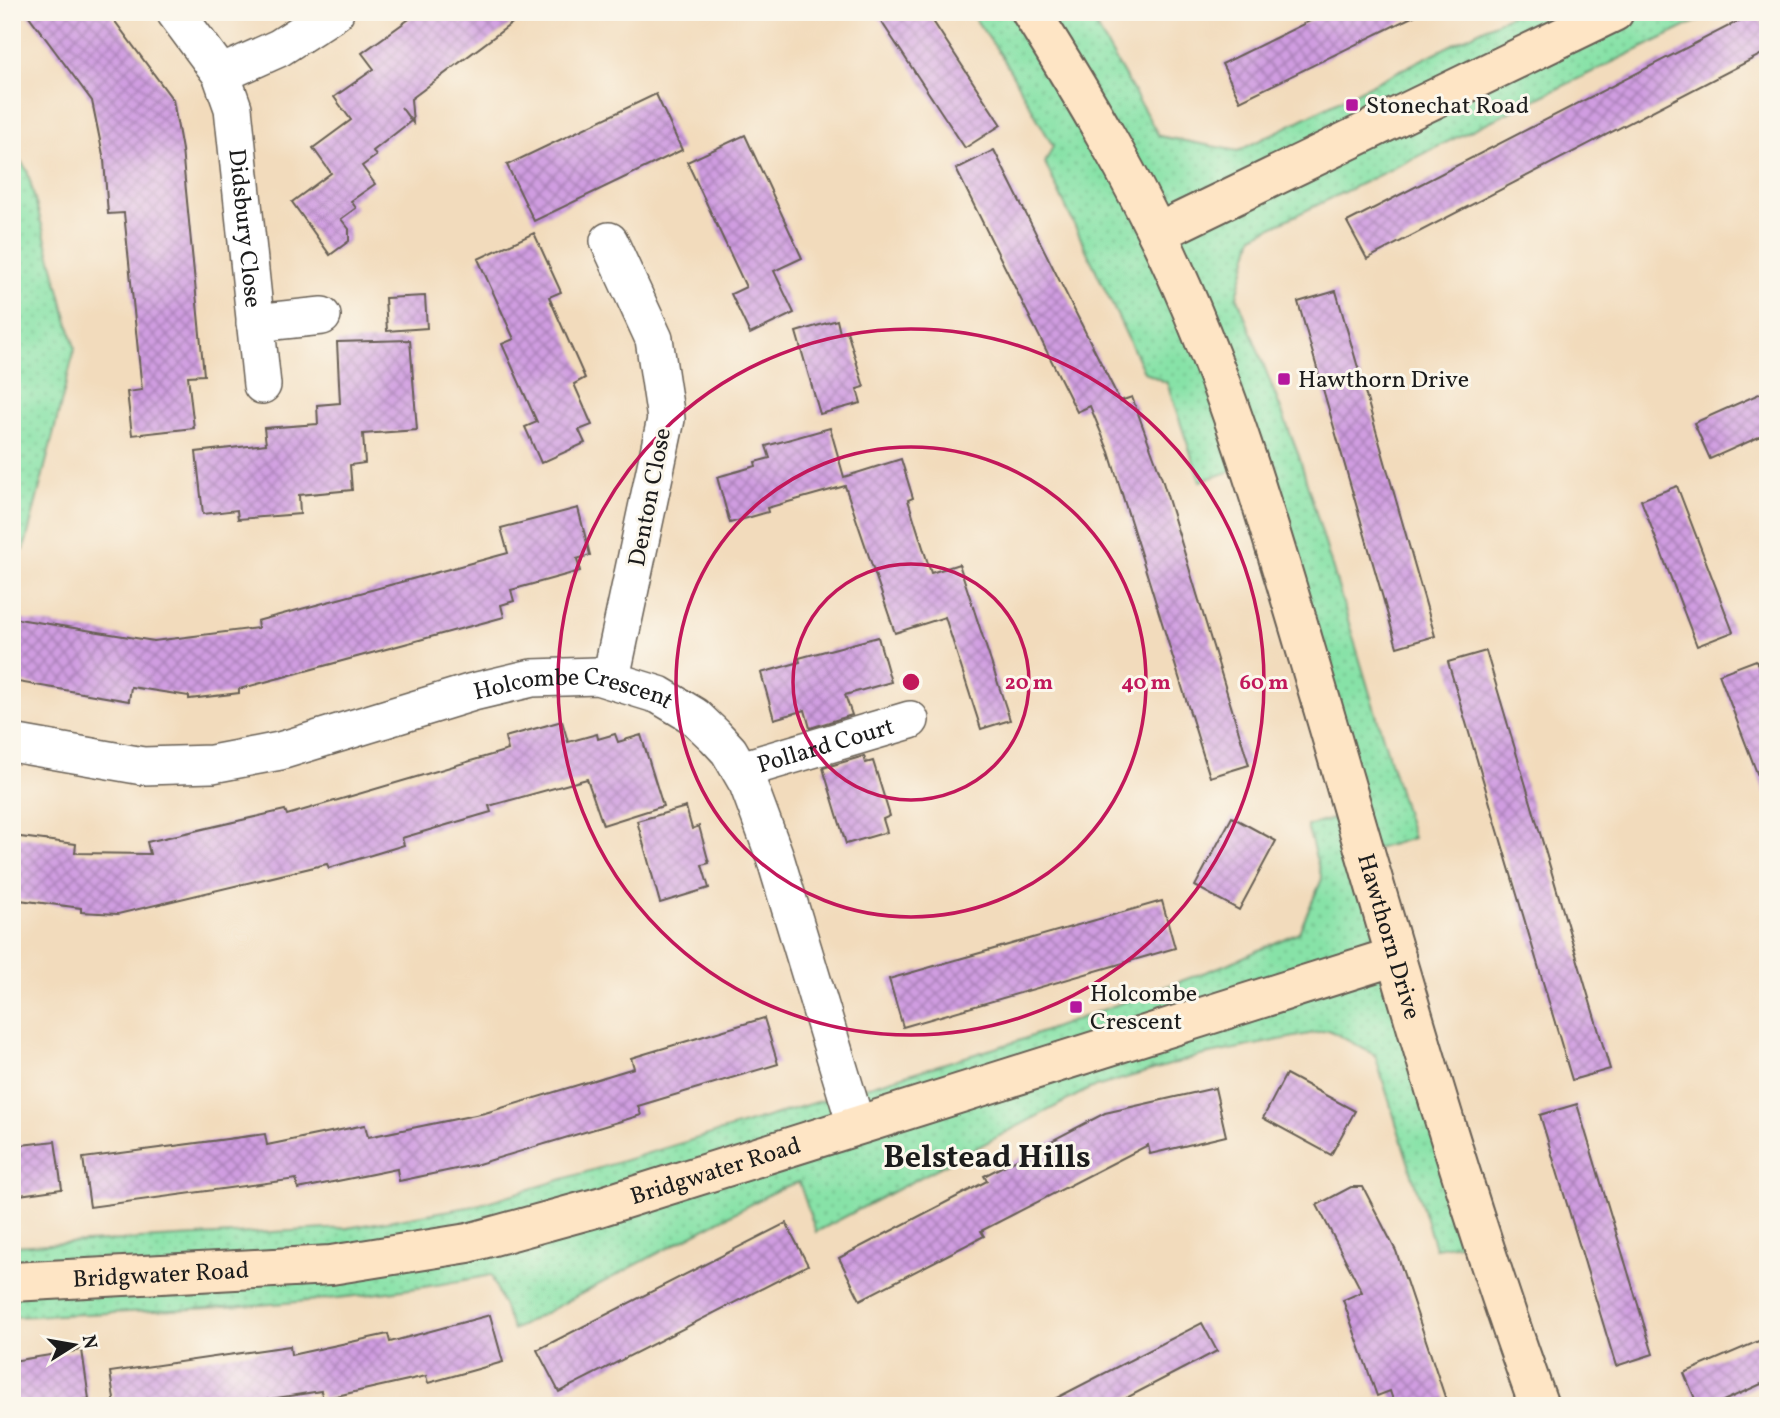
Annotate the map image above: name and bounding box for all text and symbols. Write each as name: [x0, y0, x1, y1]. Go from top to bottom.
place label: Stonechat Road: [1366, 90, 1529, 124]
marker: Stonechat Road: [1344, 97, 1360, 113]
street label: Didsbury Close: [218, 147, 269, 310]
place label: Hawthorn Drive: [1298, 364, 1469, 398]
marker: Hawthorn Drive: [1276, 371, 1292, 387]
street label: Denton Close: [621, 425, 681, 570]
street label: Holcombe Crescent: [470, 661, 679, 719]
text: 20 m: [1005, 669, 1053, 698]
text: 40 m: [1121, 669, 1171, 698]
text: 60 m: [1240, 669, 1288, 698]
centre of rings: [899, 670, 923, 694]
street label: Pollard Court: [753, 711, 899, 783]
street label: Hawthorn Drive: [1347, 850, 1428, 1024]
place label: Holcombe Crescent: [1090, 978, 1197, 1040]
marker: Holcombe Crescent: [1068, 999, 1084, 1015]
street label: Bridgwater Road: [626, 1129, 805, 1215]
district label: Belstead Hills: [883, 1137, 1091, 1181]
street label: Bridgwater Road: [72, 1254, 250, 1298]
north arrow: [38, 1310, 108, 1380]
text: N: [75, 1333, 103, 1352]

